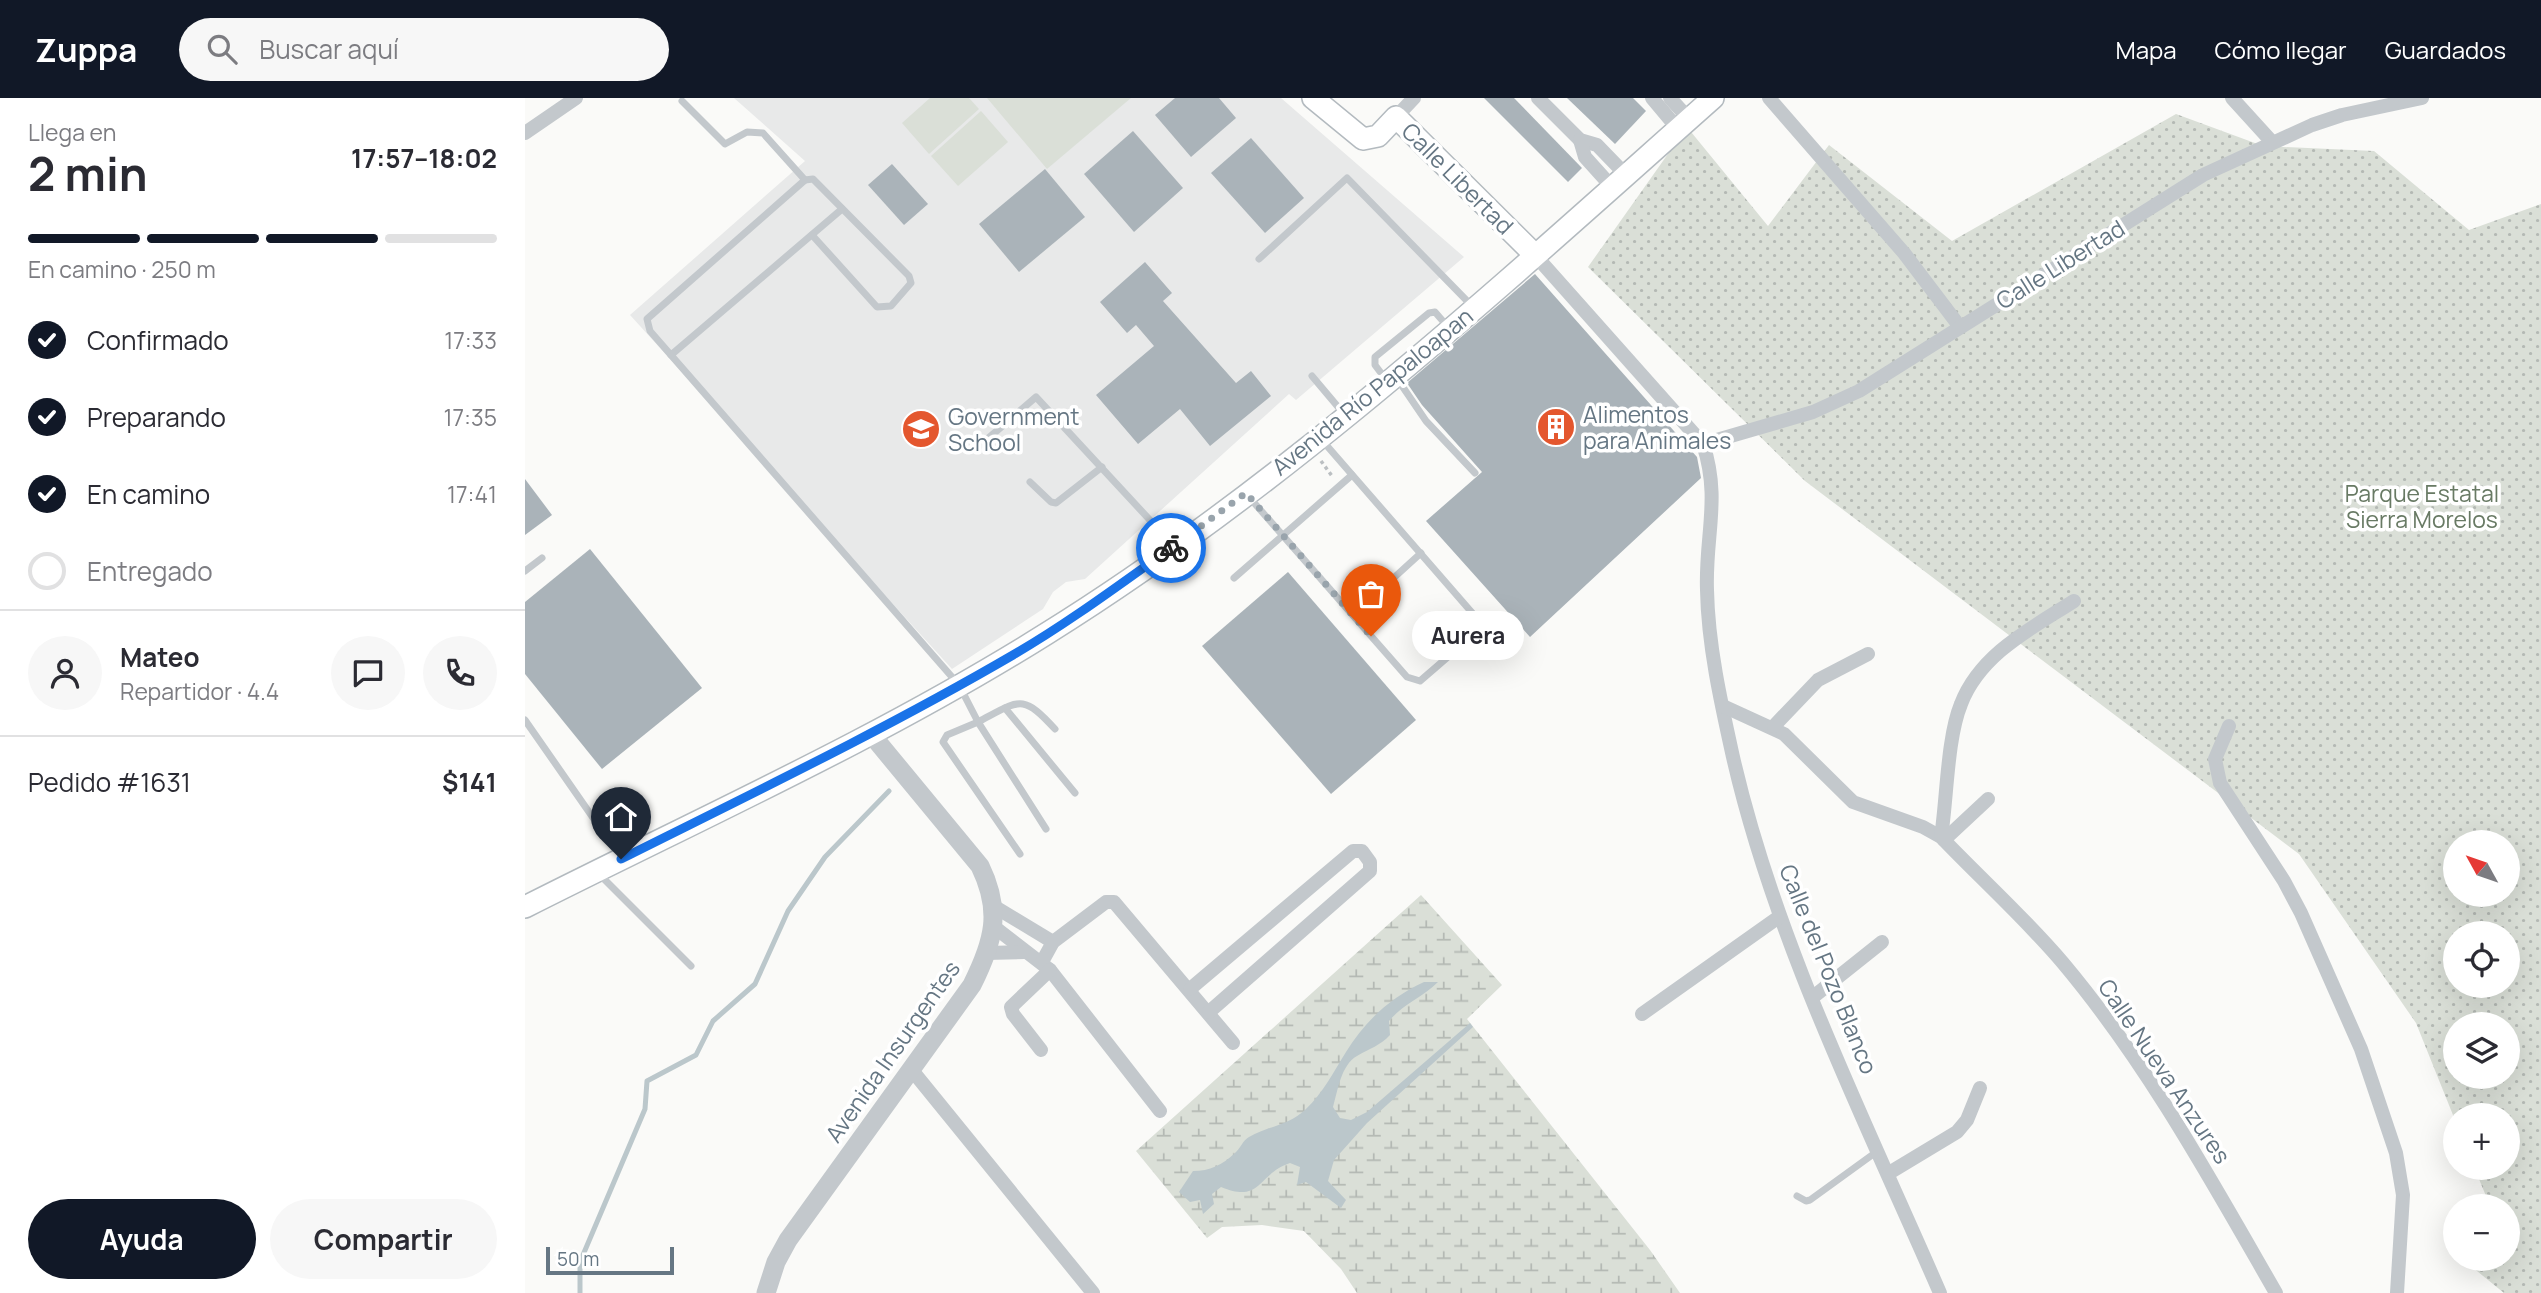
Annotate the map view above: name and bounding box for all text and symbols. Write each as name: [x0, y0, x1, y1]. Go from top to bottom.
search box: [179, 18, 669, 81]
text: Zuppa: [35, 27, 137, 72]
icon: search: [203, 30, 241, 68]
text: Buscar aquí: [259, 31, 399, 67]
text: Mapa: [2116, 33, 2177, 66]
text: Cómo llegar: [2215, 33, 2347, 66]
text: Guardados: [2385, 33, 2506, 66]
street label: Calle Libertad: [1395, 115, 1521, 241]
text: Llega en: [28, 116, 116, 148]
text: 17:57–18:02: [351, 140, 497, 176]
text: 2 min: [28, 142, 148, 205]
street label: Calle Libertad: [1990, 212, 2130, 316]
text: En camino · 250 m: [28, 253, 216, 285]
street label: Avenida Río Papaloapan: [1265, 300, 1479, 482]
icon: check: [28, 321, 66, 359]
text: Confirmado: [87, 322, 229, 358]
text: 17:33: [444, 324, 497, 356]
icon: check: [28, 398, 66, 436]
place label: Alimentos para Animales: [1583, 398, 1731, 456]
text: Preparando: [87, 399, 226, 435]
place label: Government School: [948, 400, 1079, 458]
text: 17:35: [444, 401, 497, 433]
building icon: Alimentos para Animales: [1535, 406, 1577, 448]
school or university icon: Government School: [900, 408, 942, 450]
icon: check: [28, 475, 66, 513]
text: En camino: [87, 476, 210, 512]
park label: Parque Estatal Sierra Morelos: [2345, 477, 2499, 535]
text: 17:41: [447, 478, 497, 510]
courier: [1136, 513, 1206, 583]
icon: bike: [1152, 529, 1190, 567]
text: Entregado: [87, 553, 213, 589]
pin: [1341, 564, 1401, 636]
icon: bag: [1352, 575, 1390, 613]
callout: Aurera: [1413, 612, 1525, 660]
text: Aurera: [1431, 619, 1505, 651]
button: person: [28, 636, 102, 710]
button: chat: [331, 636, 405, 710]
button: phone: [423, 636, 497, 710]
text: Mateo: [120, 639, 199, 675]
text: Repartidor · 4.4: [120, 675, 279, 707]
text: Pedido #1631: [28, 764, 191, 800]
text: $141: [442, 764, 497, 800]
pin: [591, 787, 651, 859]
icon: home: [602, 798, 640, 836]
north arrow: [2443, 830, 2520, 906]
map controls: [2443, 830, 2520, 1271]
street label: Calle del Pozo Blanco: [1772, 859, 1886, 1079]
button: locate: [2443, 921, 2520, 998]
street label: Avenida Insurgentes: [817, 954, 967, 1148]
street label: Calle Nueva Anzures: [2091, 972, 2239, 1170]
button: layers: [2443, 1012, 2520, 1089]
button: +: [2443, 1103, 2520, 1180]
button: −: [2443, 1194, 2520, 1271]
button: Ayuda: [28, 1199, 256, 1279]
button: Compartir: [270, 1199, 497, 1279]
scale bar: [546, 1244, 674, 1276]
text: 50 m: [557, 1246, 599, 1272]

